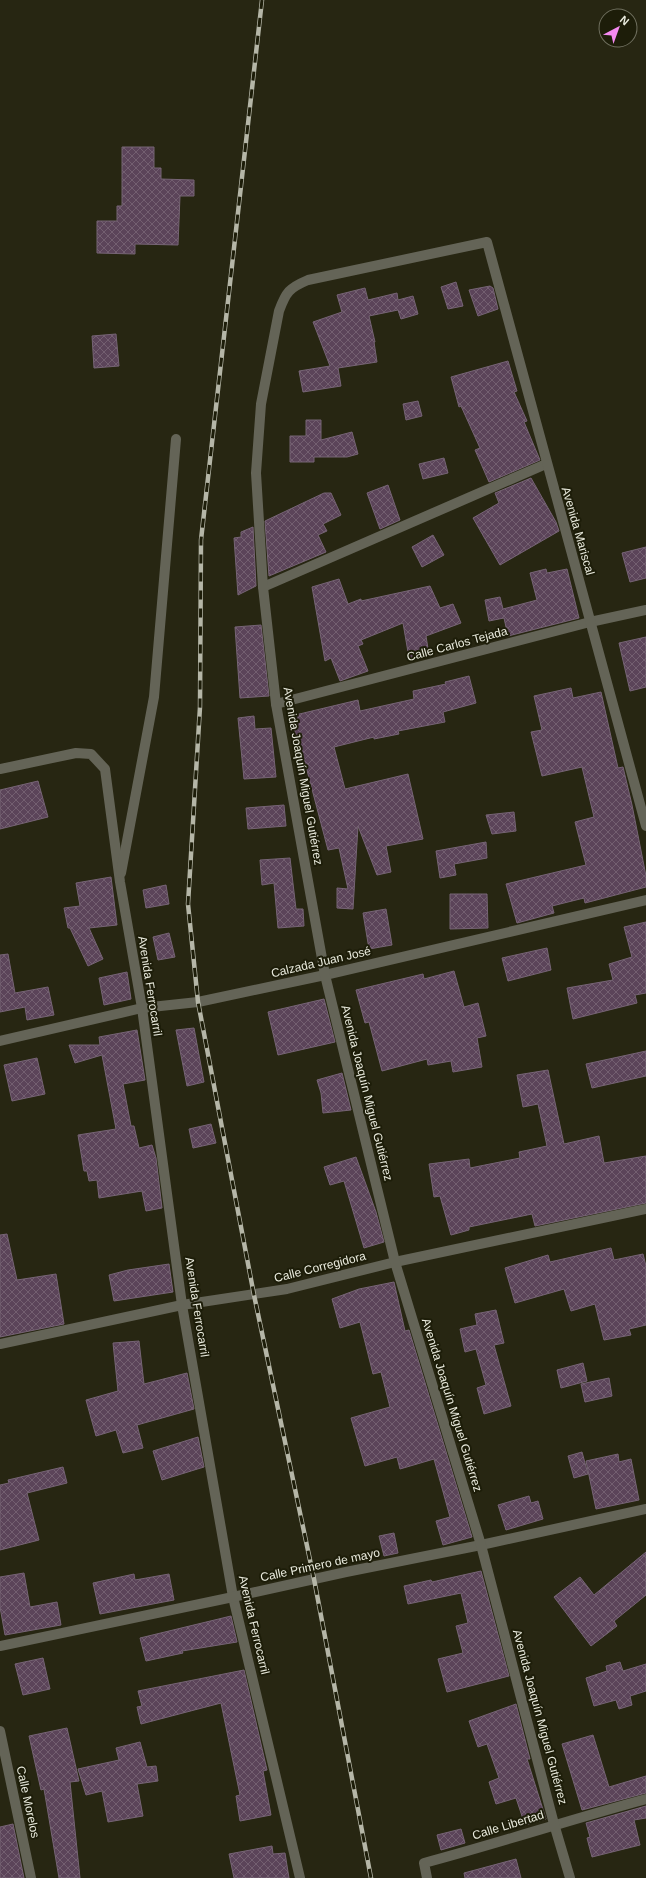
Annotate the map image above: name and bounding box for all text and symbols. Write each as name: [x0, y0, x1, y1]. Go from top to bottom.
north arrow: [598, 8, 638, 48]
text: N: [618, 13, 632, 28]
street label: Avenida Mariscal: [559, 485, 597, 577]
street label: Calle Carlos Tejada: [405, 624, 509, 664]
street label: Avenida Joaquín Miguel Gutiérrez: [280, 686, 326, 866]
street label: Avenida Ferrocarril: [135, 935, 165, 1037]
street label: Calzada Juan José: [270, 944, 373, 980]
street label: Avenida Joaquín Miguel Gutiérrez: [338, 1004, 396, 1182]
street label: Calle Corregidora: [273, 1249, 368, 1285]
street label: Avenida Ferrocarril: [182, 1256, 212, 1358]
street label: Avenida Joaquín Miguel Gutiérrez: [419, 1317, 485, 1493]
street label: Calle Primero de mayo: [259, 1545, 381, 1585]
street label: Avenida Ferrocarril: [236, 1574, 272, 1676]
street label: Avenida Joaquín Miguel Gutiérrez: [510, 1628, 570, 1806]
street label: Calle Morelos: [14, 1765, 42, 1839]
street label: Calle Libertad: [471, 1807, 545, 1843]

